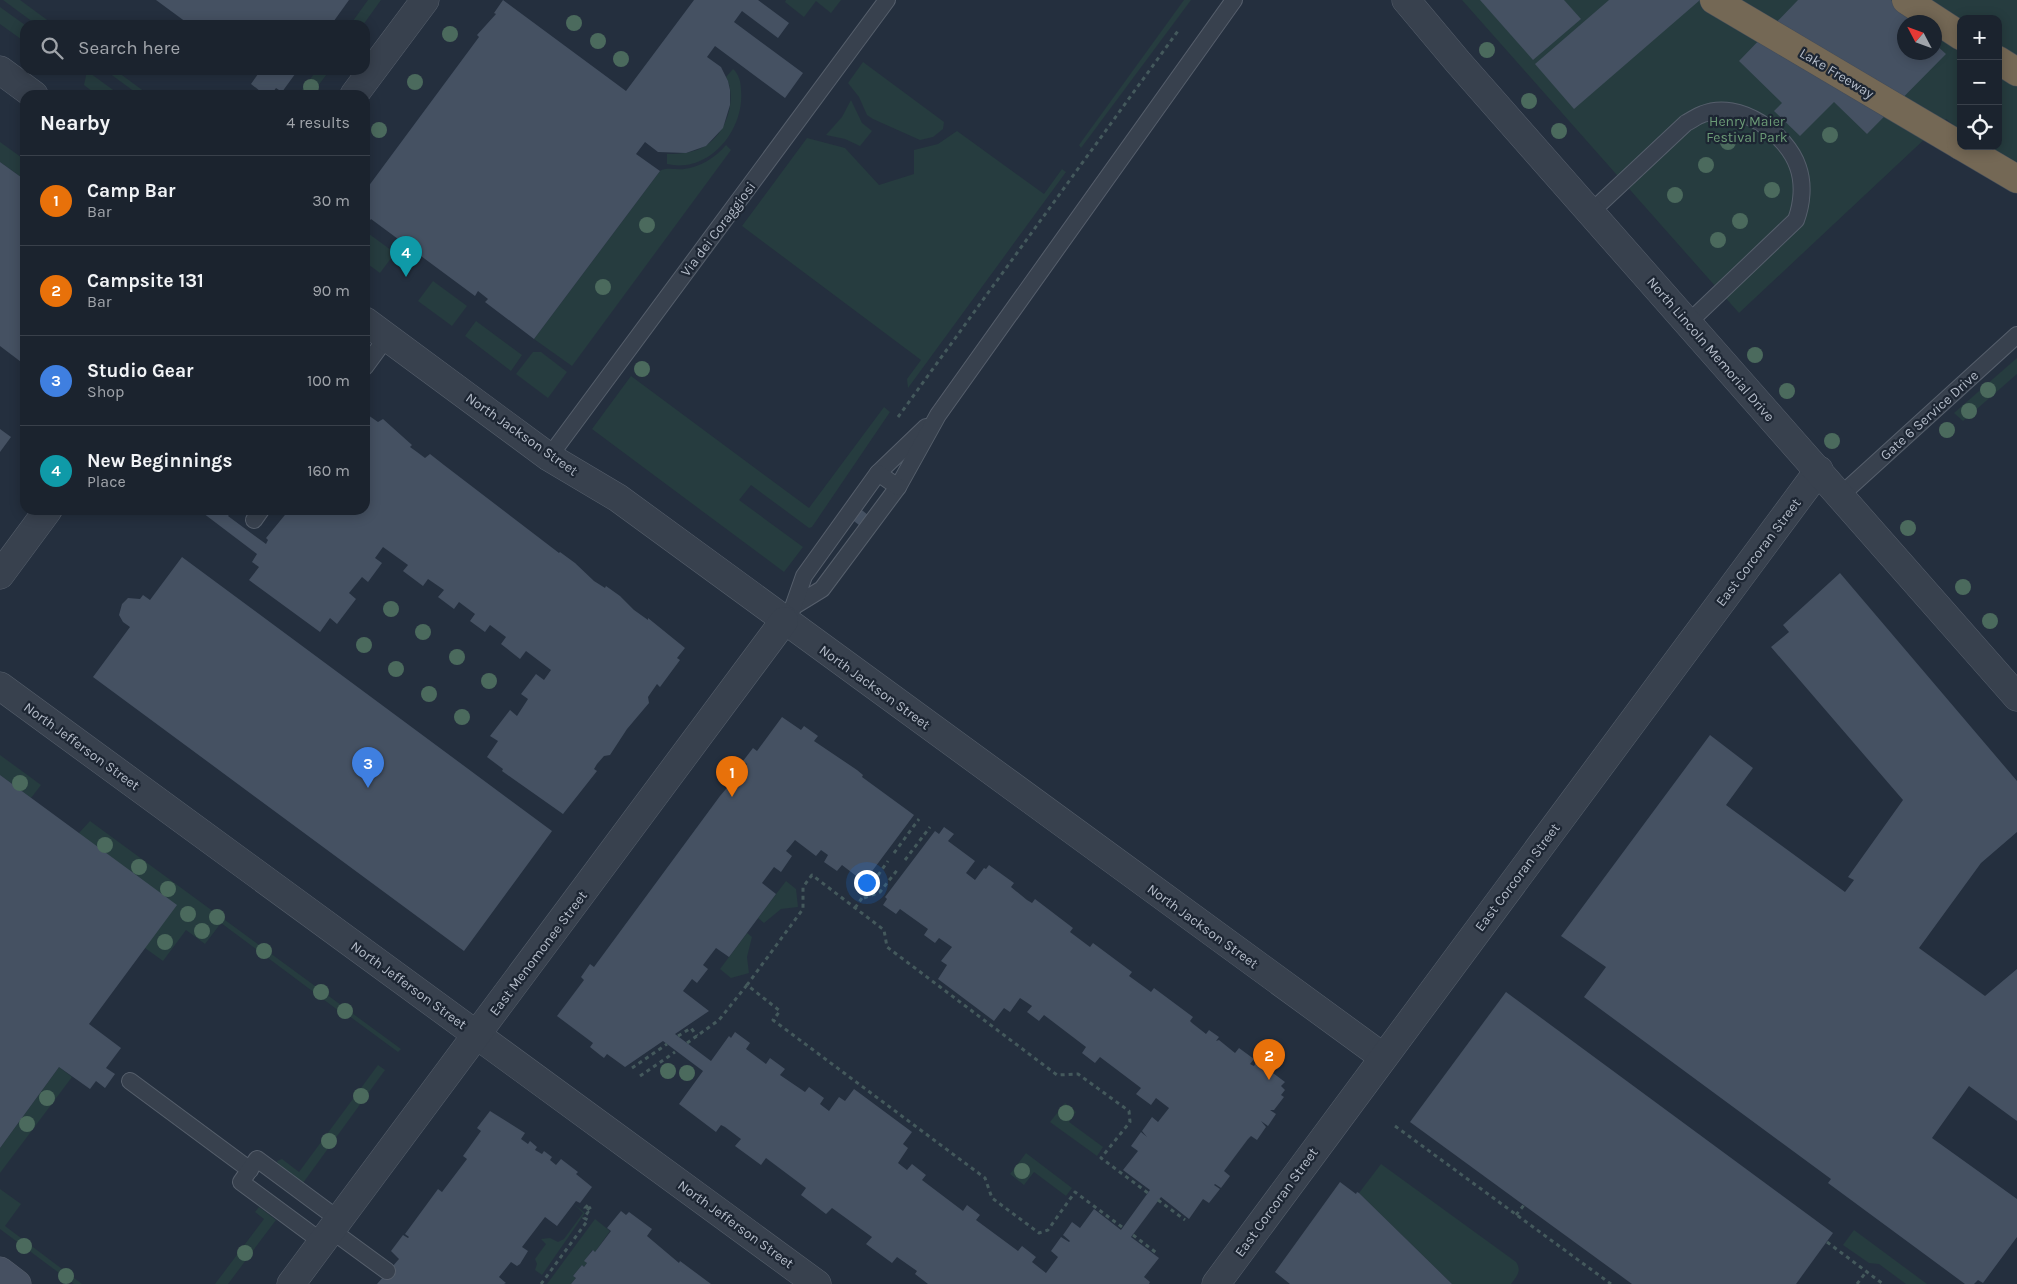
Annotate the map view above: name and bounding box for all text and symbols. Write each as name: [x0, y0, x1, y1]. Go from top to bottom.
north arrow: [1897, 15, 1942, 60]
map controls: [1957, 15, 2002, 150]
button: +: [1957, 15, 2002, 60]
search box: [20, 20, 370, 75]
icon: search: [38, 34, 66, 62]
text: Search here: [78, 37, 180, 59]
street label: Lake Freeway: [1796, 45, 1877, 103]
button: −: [1957, 60, 2002, 105]
button: locate: [1957, 105, 2002, 150]
text: Nearby: [40, 111, 110, 135]
text: 4 results: [286, 113, 350, 132]
park label: Henry Maier Festival Park: [1706, 113, 1788, 146]
street label: Via dei Coraggiosi: [677, 179, 760, 280]
text: Camp Bar: [87, 180, 175, 202]
text: 1: [53, 191, 59, 210]
text: 30 m: [312, 191, 350, 210]
text: Bar: [87, 202, 112, 221]
pin: 4: [390, 236, 422, 277]
text: Campsite 131: [87, 270, 204, 292]
street label: North Lincoln Memorial Drive: [1643, 274, 1778, 425]
text: 2: [51, 281, 61, 300]
text: 90 m: [312, 281, 350, 300]
text: Bar: [87, 292, 112, 311]
text: Studio Gear: [87, 360, 194, 382]
street label: Gate 6 Service Drive: [1877, 367, 1982, 464]
text: 3: [51, 371, 61, 390]
text: 100 m: [307, 371, 350, 390]
text: Shop: [87, 382, 124, 401]
street label: North Jackson Street: [462, 389, 581, 480]
text: New Beginnings: [87, 450, 232, 472]
text: 4: [51, 461, 61, 480]
text: 160 m: [307, 461, 350, 480]
text: Place: [87, 472, 126, 491]
street label: East Corcoran Street: [1712, 495, 1805, 610]
street label: North Jackson Street: [816, 641, 934, 733]
street label: North Jefferson Street: [20, 699, 143, 794]
pin: 3: [352, 747, 384, 788]
pin: 1: [716, 756, 748, 797]
street label: East Corcoran Street: [1471, 820, 1564, 935]
your location: [854, 870, 880, 896]
street label: North Jackson Street: [1144, 880, 1262, 972]
street label: East Menomonee Street: [486, 887, 591, 1019]
street label: North Jefferson Street: [347, 938, 470, 1033]
pin: 2: [1253, 1039, 1285, 1080]
street label: East Corcoran Street: [1231, 1144, 1322, 1260]
street label: North Jefferson Street: [674, 1177, 797, 1272]

